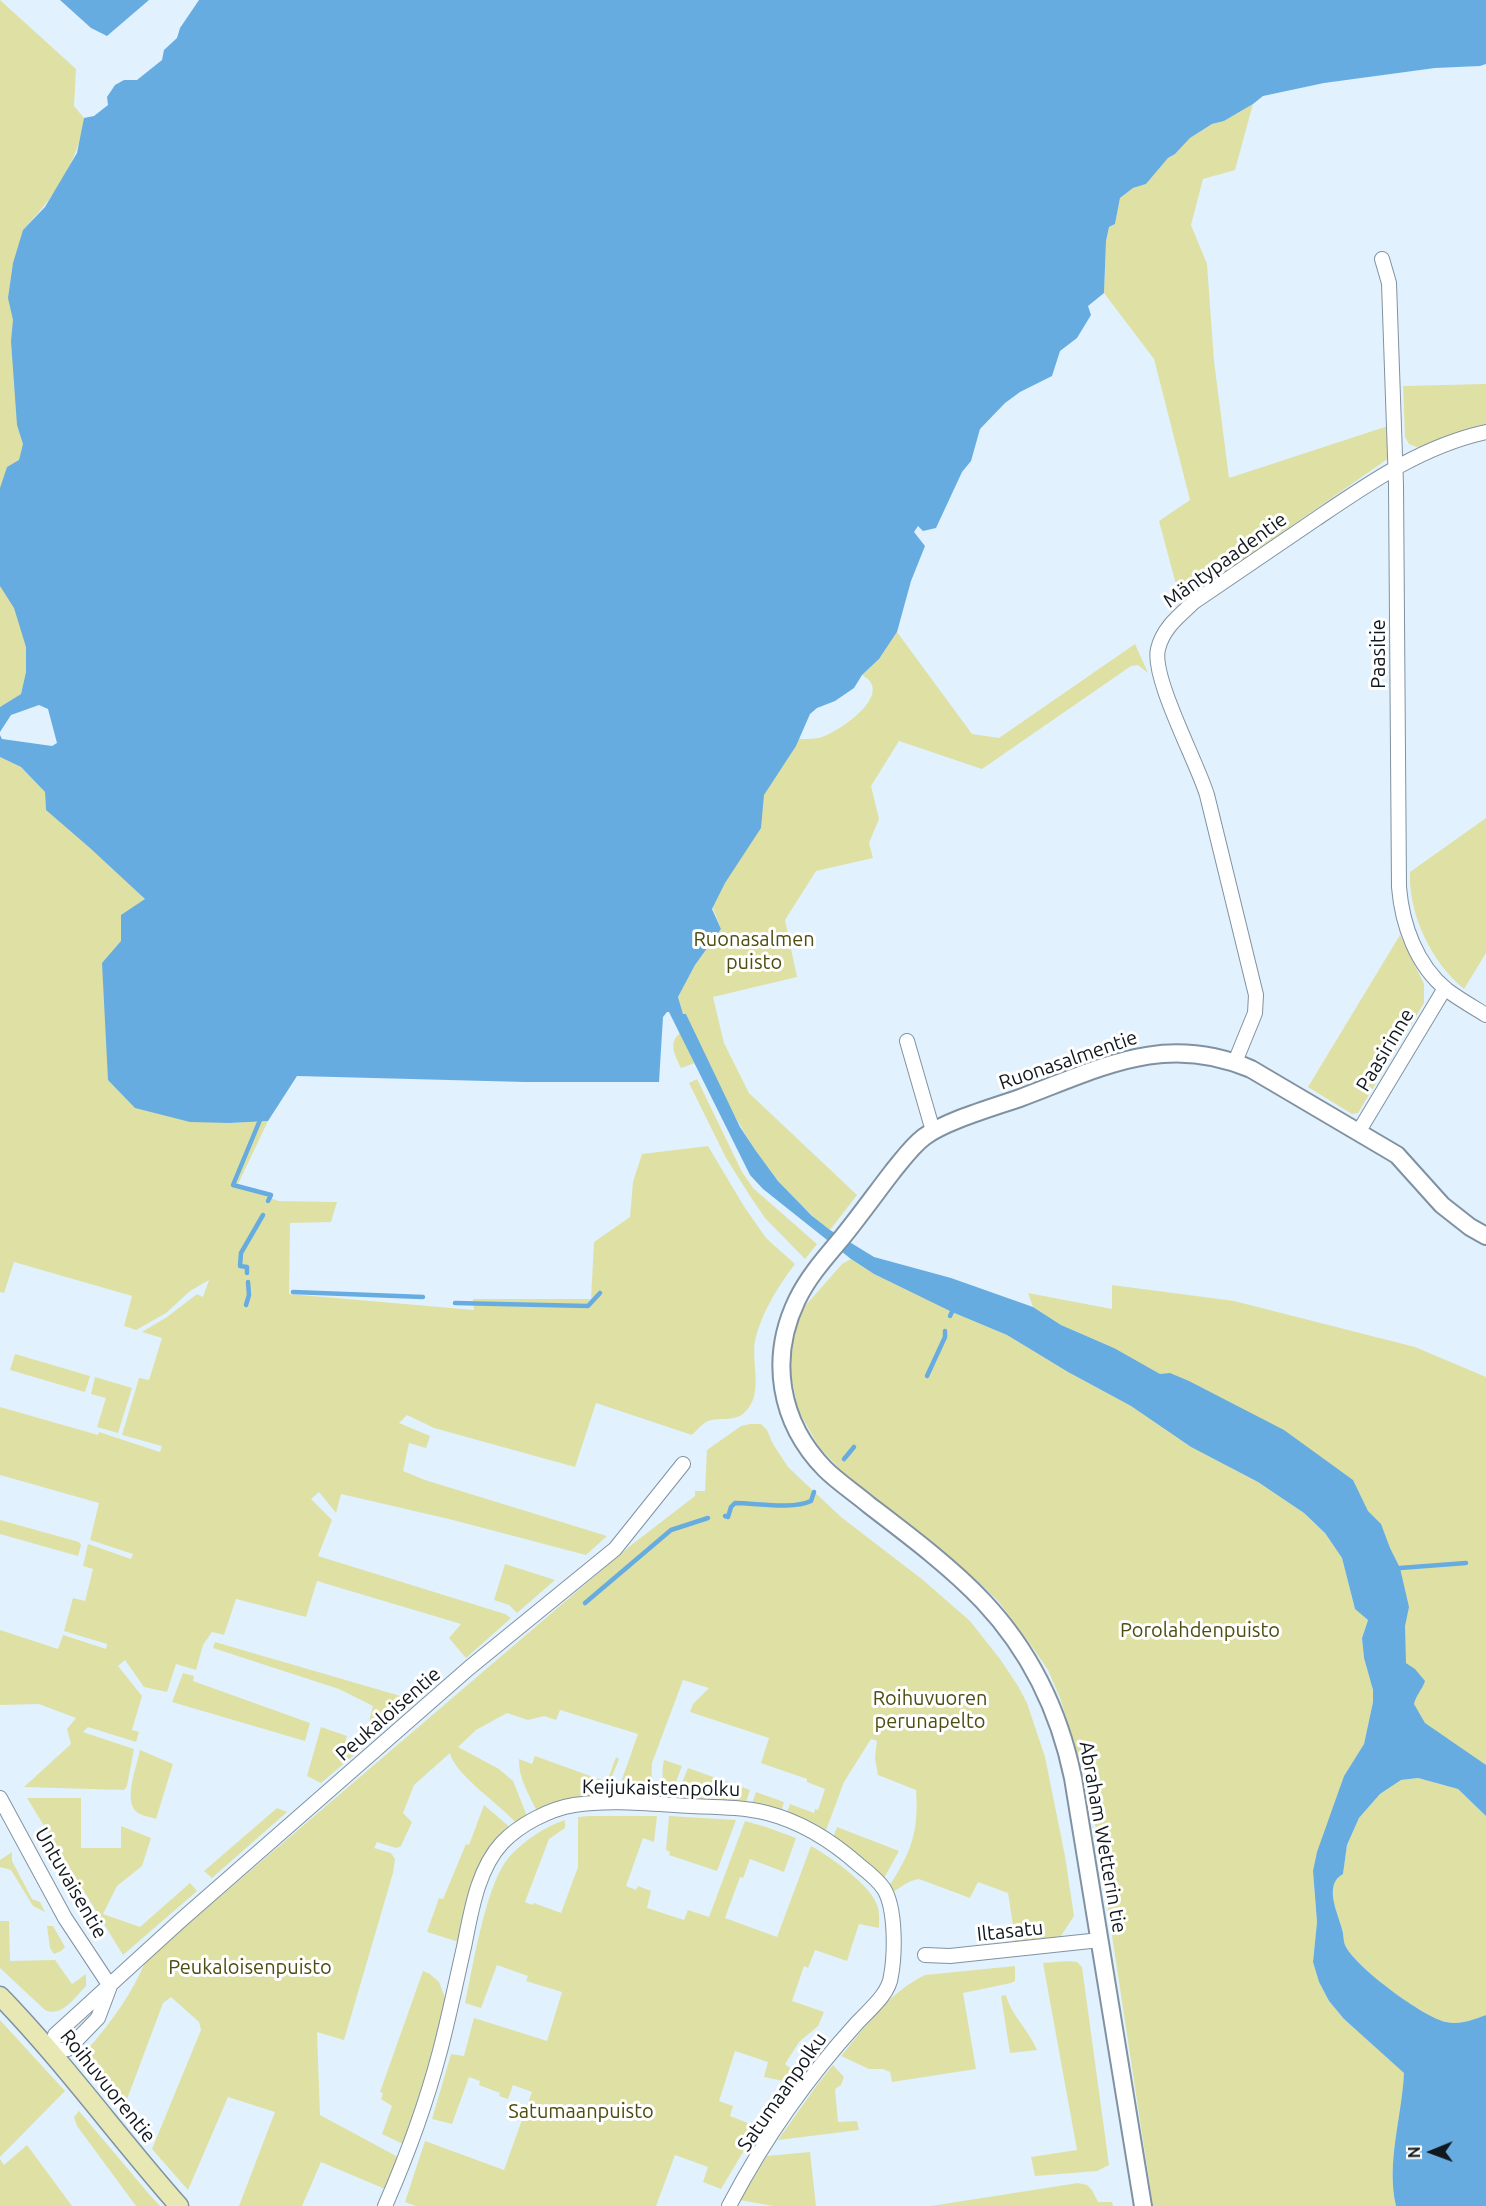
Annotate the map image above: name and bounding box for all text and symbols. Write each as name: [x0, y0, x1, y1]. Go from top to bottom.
street label: Mäntypaadentie: [1159, 507, 1291, 613]
street label: Paasitie: [1366, 619, 1390, 689]
park label: Ruonasalmen puisto: [693, 927, 815, 974]
street label: Paasirinne: [1351, 1004, 1419, 1096]
street label: Ruonasalmentie: [996, 1025, 1140, 1095]
park label: Porolahdenpuisto: [1120, 1618, 1280, 1642]
street label: Peukaloisentie: [331, 1662, 445, 1766]
park label: Roihuvuoren perunapelto: [873, 1686, 987, 1733]
street label: Abraham Wetterin tie: [1074, 1739, 1132, 1935]
street label: Keijukaistenpolku: [582, 1775, 740, 1801]
street label: Untuvaisentie: [30, 1823, 112, 1943]
street label: Iltasatu: [976, 1916, 1044, 1946]
park label: Peukaloisenpuisto: [168, 1955, 332, 1979]
street label: Roihuvuorentie: [55, 2025, 161, 2147]
street label: Satumaanpolku: [732, 2028, 832, 2156]
park label: Satumaanpuisto: [508, 2099, 654, 2123]
north arrow: [1402, 2122, 1462, 2182]
text: N: [1405, 2146, 1423, 2158]

